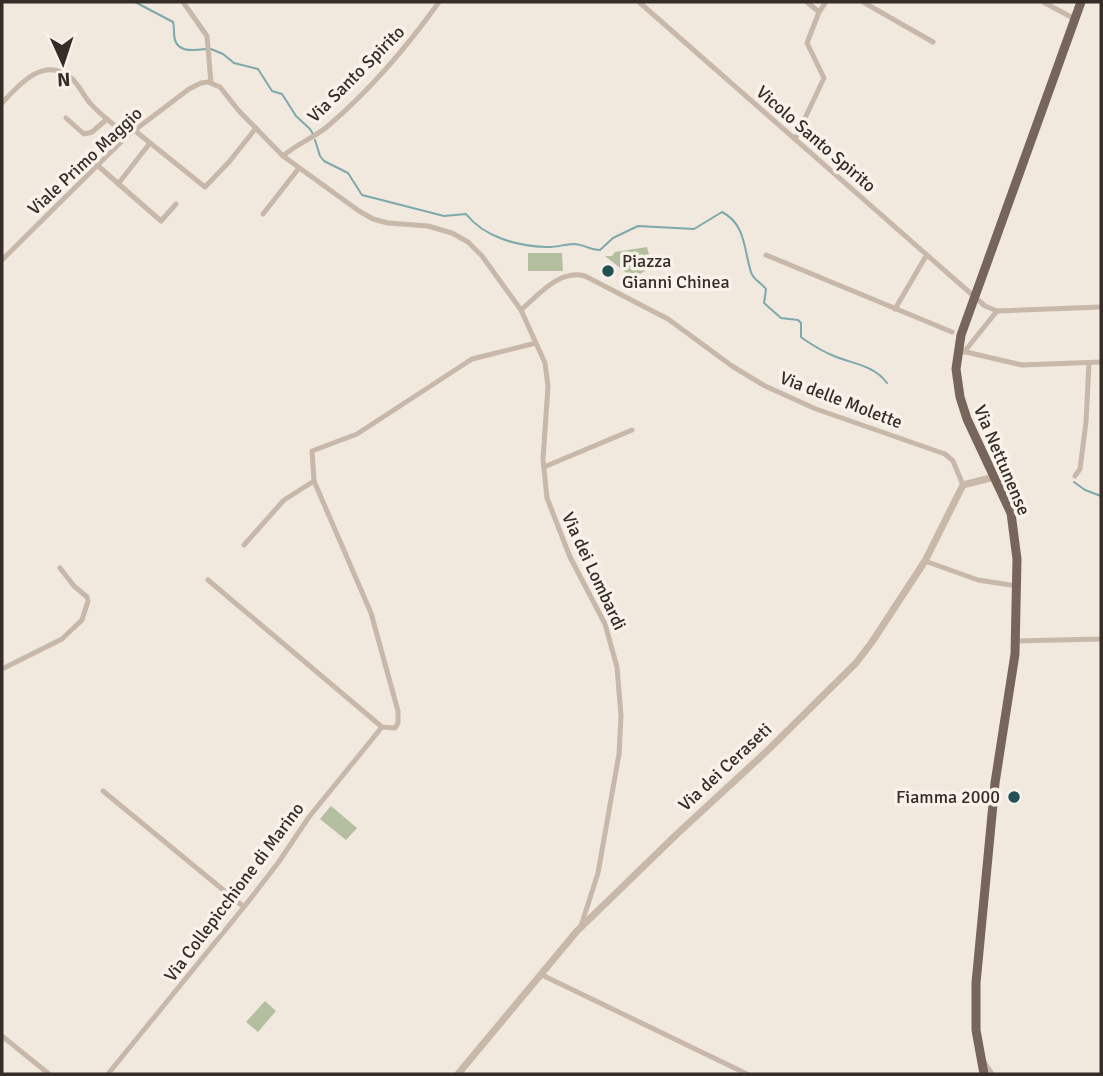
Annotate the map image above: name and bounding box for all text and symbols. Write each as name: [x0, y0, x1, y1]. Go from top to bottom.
street label: Via Santo Spirito: [303, 21, 409, 127]
north arrow: [28, 28, 98, 98]
text: N: [57, 67, 71, 91]
street label: Vicolo Santo Spirito: [752, 81, 880, 197]
street label: Viale Primo Maggio: [23, 102, 147, 220]
place label: Piazza Gianni Chinea: [622, 250, 730, 293]
marker: Piazza Gianni Chinea: [600, 263, 616, 279]
street label: Via delle Molette: [777, 367, 905, 433]
street label: Via Nettunense: [969, 402, 1035, 518]
street label: Via dei Lombardi: [557, 508, 631, 634]
street label: Via dei Ceraseti: [674, 718, 776, 816]
place label: Fiamma 2000: [896, 786, 1000, 808]
marker: Fiamma 2000: [1006, 789, 1022, 805]
street label: Via Collepicchione di Marino: [159, 798, 309, 986]

